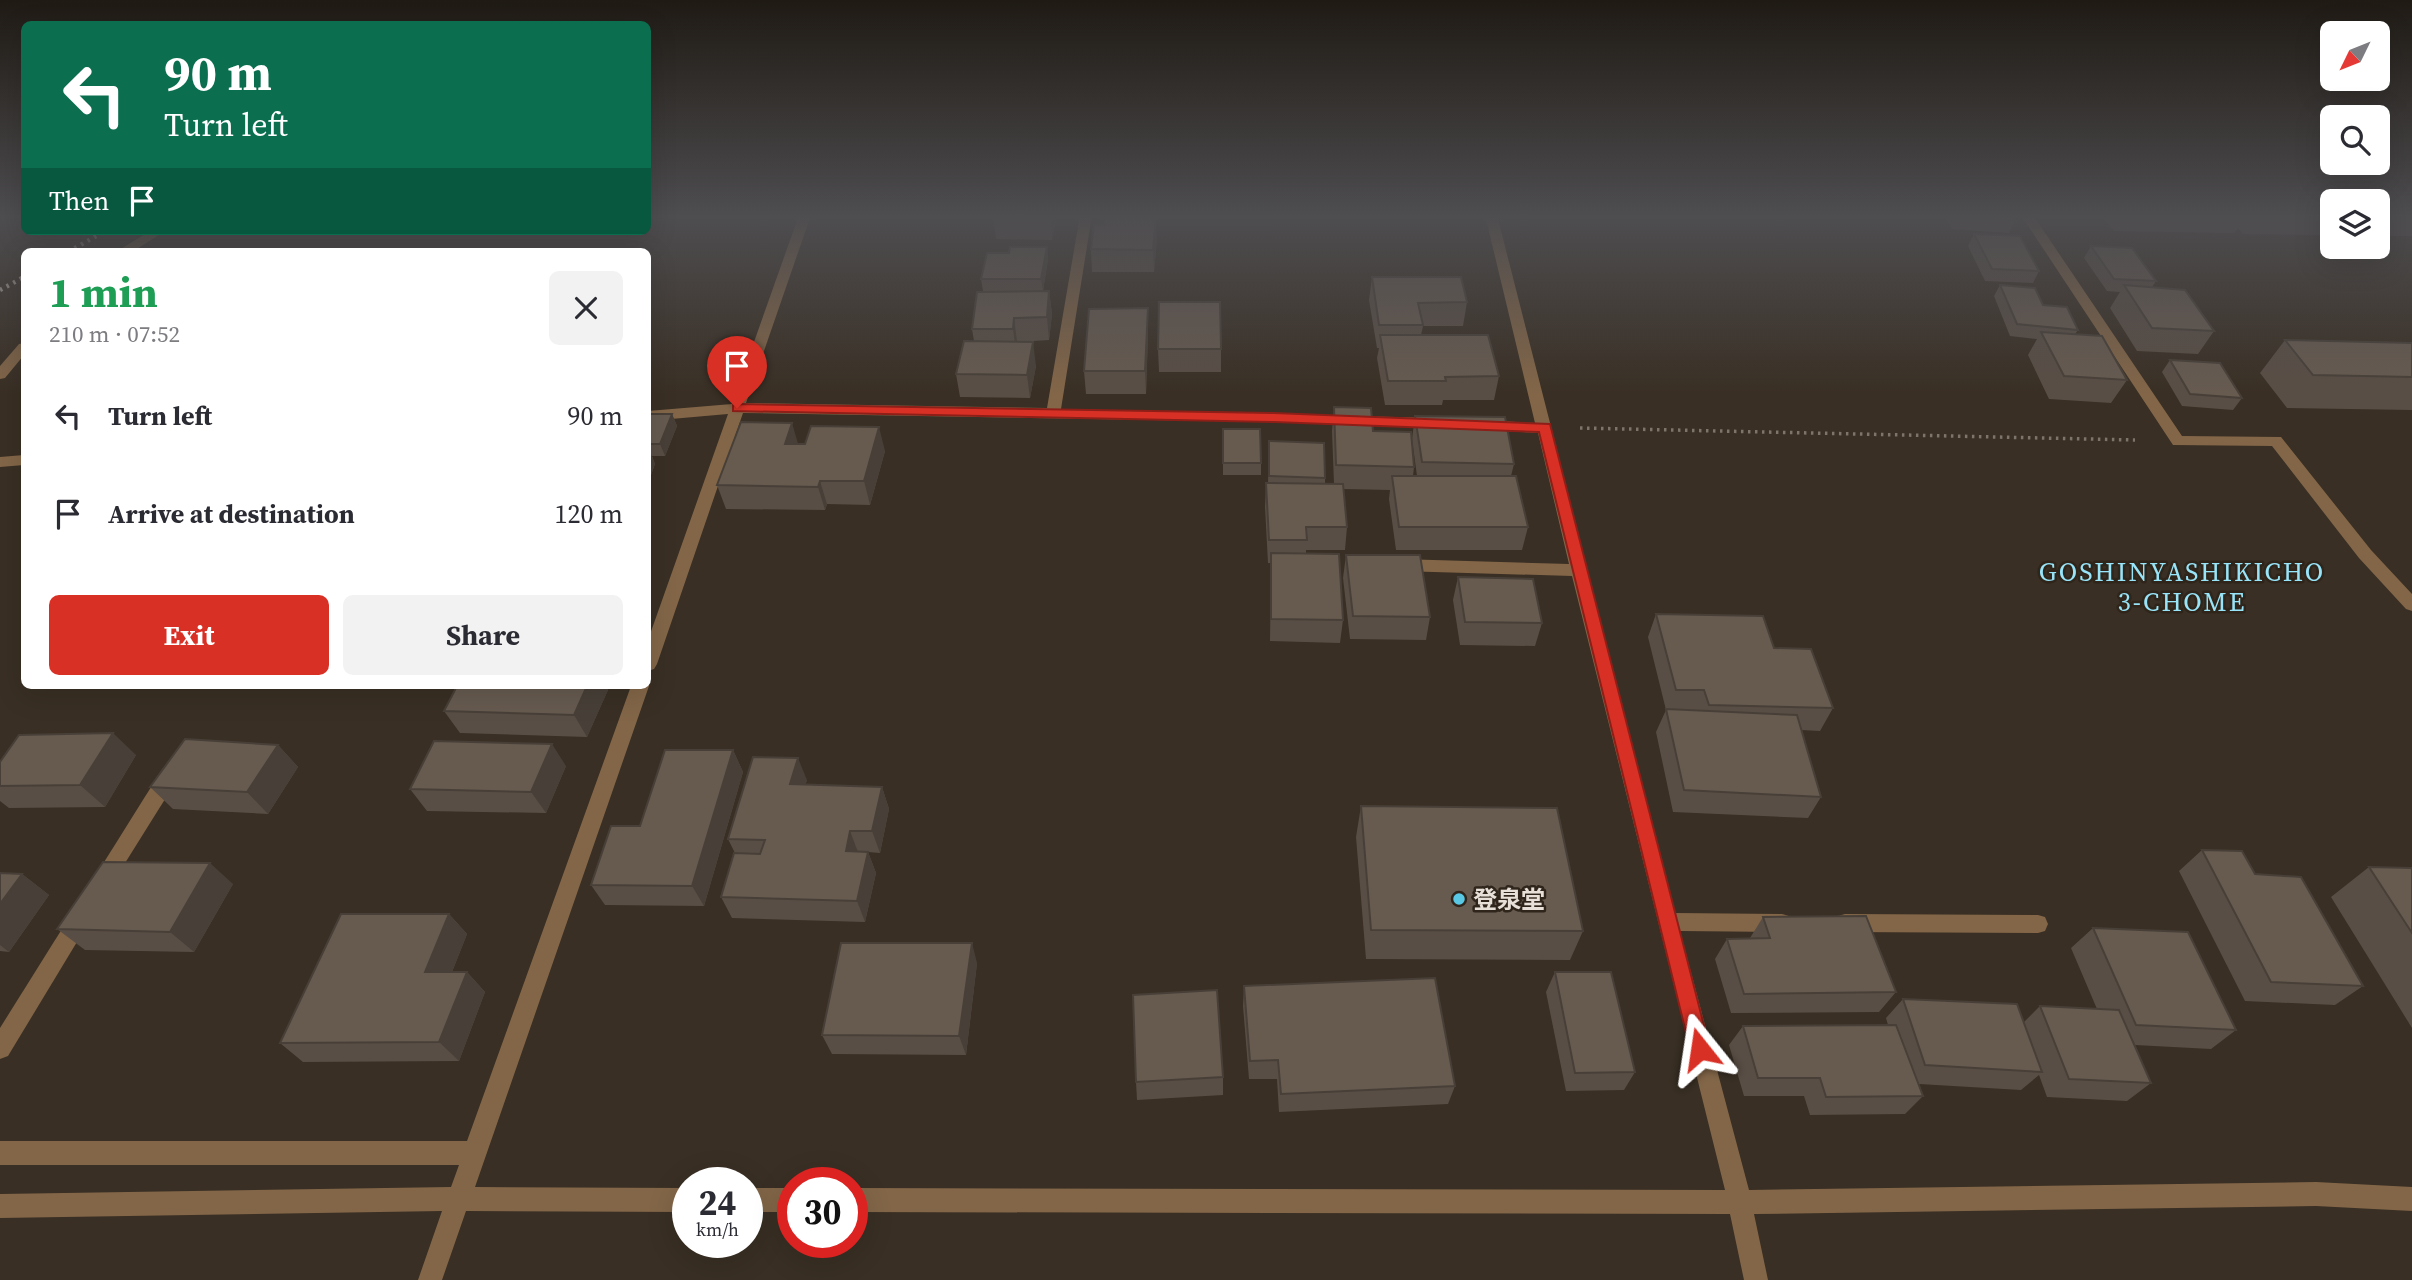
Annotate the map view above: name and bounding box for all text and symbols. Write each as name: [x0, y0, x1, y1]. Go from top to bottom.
north arrow: [2320, 21, 2390, 91]
map controls: [2320, 21, 2390, 259]
text: 90 m: [164, 39, 272, 106]
icon: left: [49, 49, 140, 140]
text: Turn left: [164, 103, 288, 147]
button: search: [2320, 105, 2390, 175]
icon: arrive: [123, 182, 161, 220]
text: Then: [49, 183, 109, 219]
button: layers: [2320, 189, 2390, 259]
text: 1 min: [49, 263, 158, 321]
button: close: [549, 271, 623, 345]
text: 210 m · 07:52: [49, 318, 180, 350]
pin: [707, 336, 767, 408]
icon: arrive: [718, 347, 756, 385]
icon: left: [49, 397, 87, 435]
text: Turn left: [108, 398, 212, 434]
text: 90 m: [568, 398, 623, 434]
icon: arrive: [49, 495, 87, 533]
text: Arrive at destination: [108, 496, 355, 532]
text: 120 m: [555, 496, 623, 532]
district label: GOSHINYASHIKICHO 3-CHOME: [2039, 554, 2325, 620]
button: Exit: [49, 595, 329, 675]
button: Share: [343, 595, 623, 675]
place label: 登泉堂: [1473, 883, 1545, 916]
marker: 登泉堂: [1451, 891, 1467, 907]
position arrow: [1663, 1012, 1737, 1086]
speed limit sign: 30: [777, 1167, 868, 1258]
text: 24: [699, 1179, 736, 1227]
text: km/h: [696, 1217, 739, 1242]

